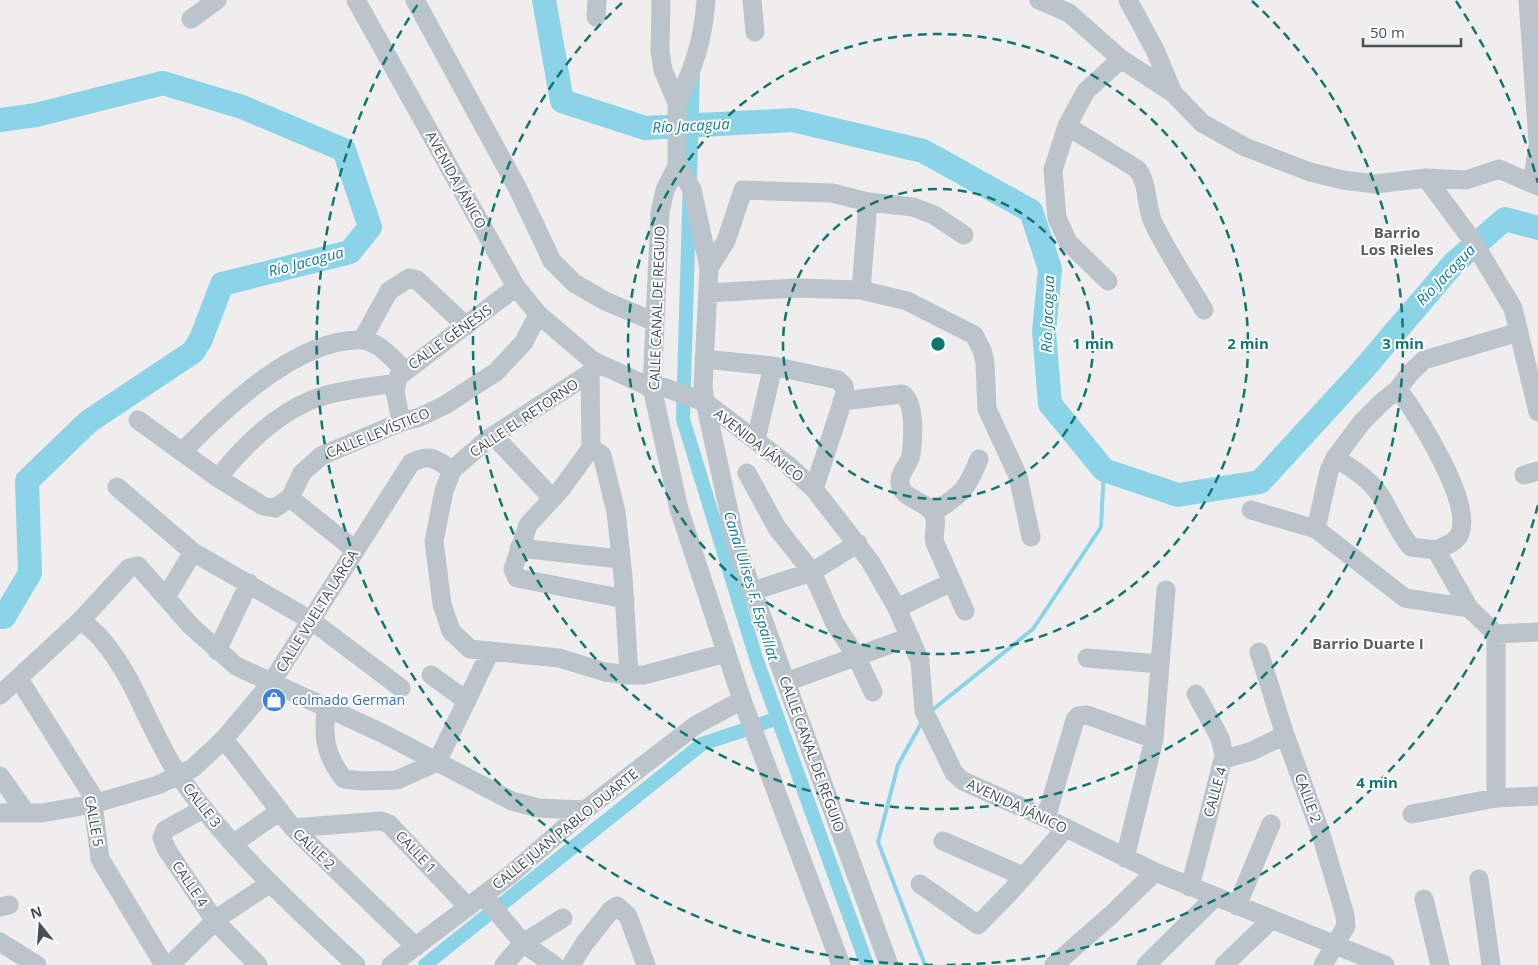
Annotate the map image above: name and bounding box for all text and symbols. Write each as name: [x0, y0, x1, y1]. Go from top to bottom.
scale bar: [1363, 15, 1460, 47]
text: 50 m: [1370, 22, 1405, 42]
water label: Río Jacagua: [652, 113, 731, 137]
street label: AVENIDA JÁNICO: [422, 128, 491, 232]
district label: Barrio Los Rieles: [1360, 222, 1434, 259]
street label: CALLE CANAL DE REGUIO: [644, 225, 669, 391]
water label: Río Jacagua: [1411, 239, 1480, 309]
water label: Río Jacagua: [266, 241, 346, 281]
water label: Río Jacagua: [1036, 274, 1058, 353]
street label: CALLE GÉNESIS: [404, 300, 495, 373]
text: 1 min: [1072, 333, 1114, 353]
text: 2 min: [1227, 333, 1269, 353]
text: 3 min: [1382, 333, 1424, 353]
centre of rings: [929, 335, 947, 353]
street label: CALLE EL RETORNO: [466, 374, 582, 461]
street label: CALLE LEVÍSTICO: [323, 403, 432, 462]
street label: AVENIDA JÁNICO: [711, 404, 808, 486]
water label: Canal Ulises F. Espaillat: [720, 509, 785, 664]
street label: CALLE VUELTA LARGA: [271, 546, 362, 676]
district label: Barrio Duarte I: [1312, 633, 1424, 653]
street label: CALLE CANAL DE REGUIO: [775, 673, 850, 835]
shop icon: colmado German: [261, 687, 287, 713]
place label: colmado German: [292, 690, 405, 709]
street label: CALLE JUAN PABLO DUARTE: [488, 764, 641, 893]
street label: CALLE 4: [1198, 764, 1231, 819]
street label: CALLE 2: [1291, 770, 1326, 825]
text: 4 min: [1356, 772, 1398, 792]
street label: AVENIDA JÁNICO: [964, 774, 1071, 837]
street label: CALLE 3: [179, 778, 226, 831]
street label: CALLE 5: [81, 794, 108, 848]
street label: CALLE 2: [289, 824, 340, 873]
street label: CALLE 1: [392, 826, 441, 877]
street label: CALLE 4: [168, 857, 213, 910]
north arrow: [15, 900, 65, 950]
text: N: [28, 901, 44, 923]

